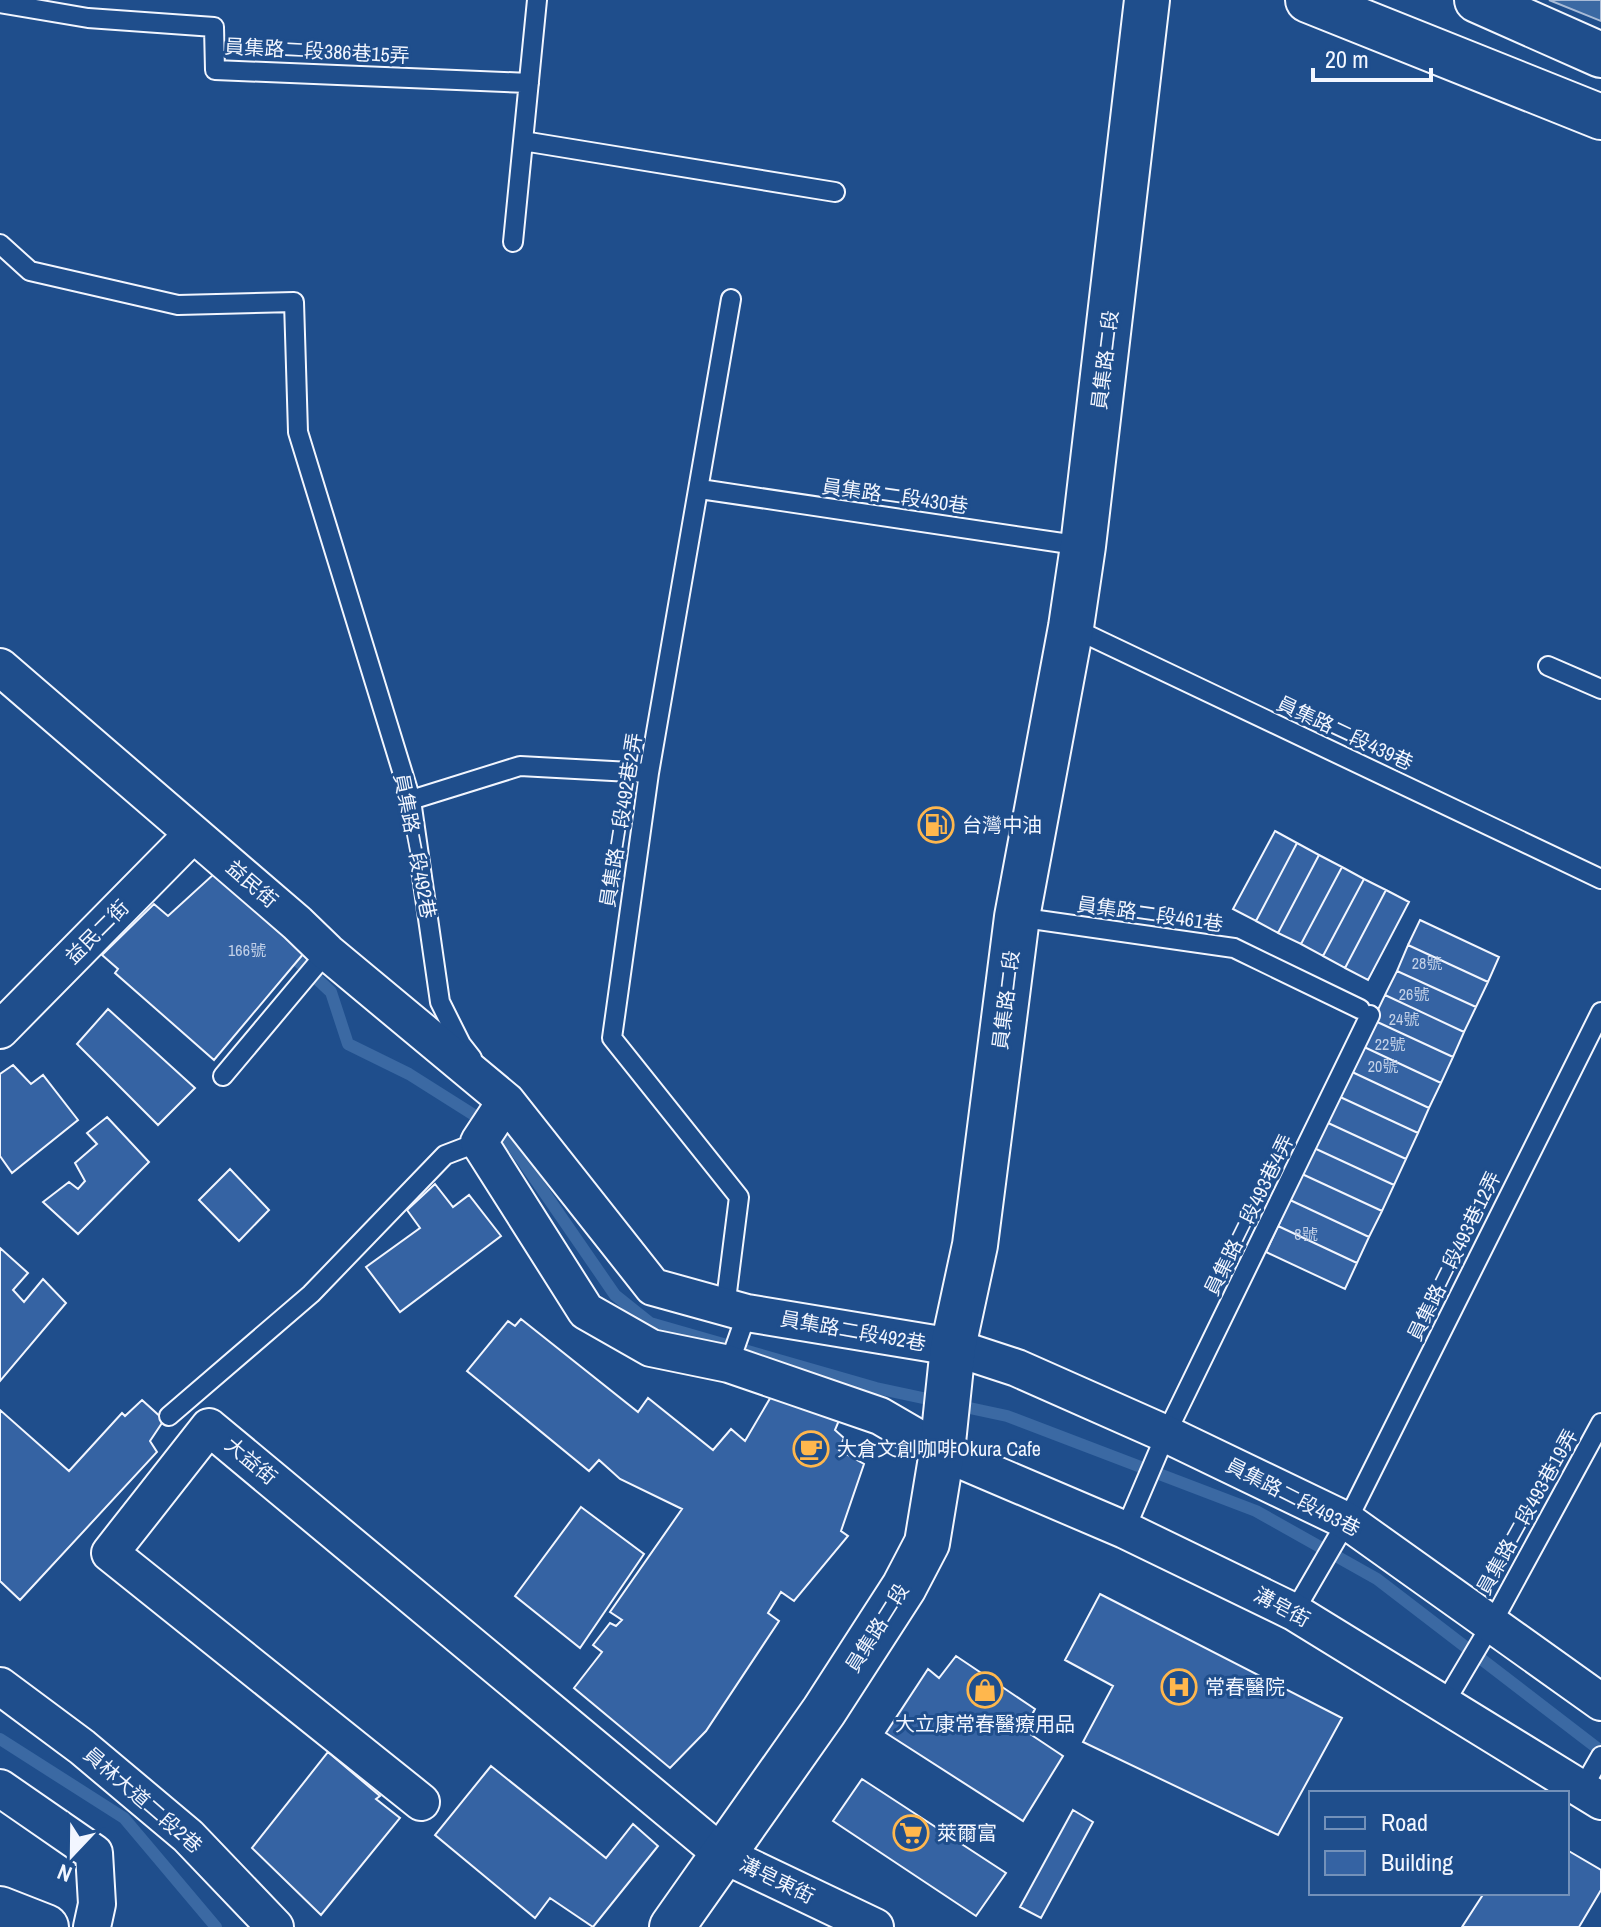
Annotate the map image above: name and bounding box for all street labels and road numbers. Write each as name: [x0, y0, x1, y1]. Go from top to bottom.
street label: 員集路二段386巷15弄: [224, 32, 410, 69]
street label: 員集路二段: [1085, 309, 1124, 411]
street label: 員集路二段430巷: [820, 472, 970, 519]
street label: 員集路二段439巷: [1273, 689, 1418, 776]
street label: 員集路二段492巷2弄: [593, 731, 648, 909]
street label: 員集路二段492巷: [388, 771, 443, 921]
street label: 益民街: [221, 854, 284, 913]
street label: 員集路二段461巷: [1075, 890, 1225, 937]
street label: 益民二街: [59, 894, 134, 969]
street label: 員集路二段: [986, 949, 1025, 1051]
street label: 員集路二段493巷4弄: [1198, 1130, 1299, 1300]
street label: 員集路二段493巷12弄: [1401, 1166, 1506, 1345]
street label: 員集路二段492巷: [778, 1304, 928, 1357]
street label: 員集路二段493巷19弄: [1470, 1424, 1583, 1599]
street label: 大益街: [220, 1431, 283, 1490]
street label: 員集路二段493巷: [1221, 1451, 1365, 1542]
street label: 員集路二段: [839, 1578, 915, 1677]
street label: 溝皂街: [1249, 1581, 1315, 1633]
street label: 員林大道二段2巷: [78, 1741, 208, 1859]
street label: 溝皂東街: [735, 1850, 819, 1909]

